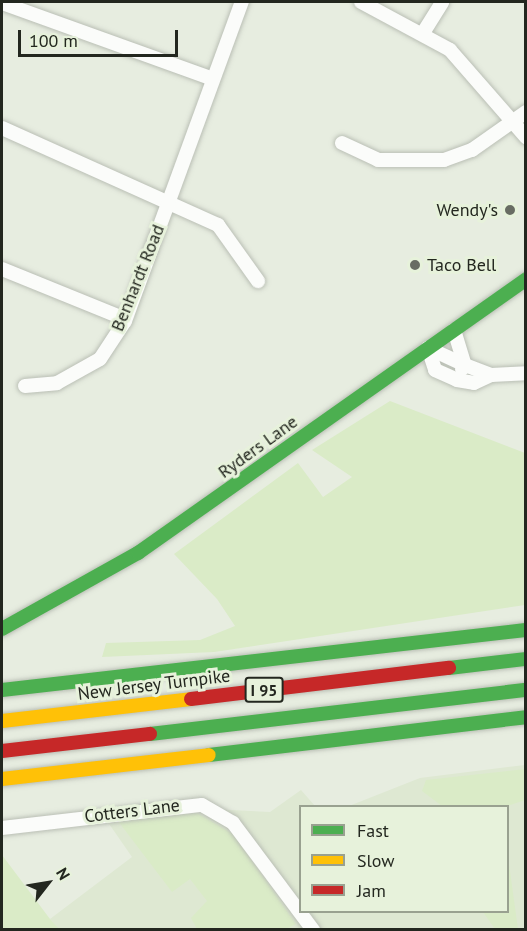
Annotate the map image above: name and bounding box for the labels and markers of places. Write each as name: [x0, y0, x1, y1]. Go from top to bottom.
place label: Wendy's: [436, 199, 498, 221]
marker: Wendy's: [503, 203, 517, 217]
place label: Taco Bell: [427, 254, 496, 276]
marker: Taco Bell: [408, 258, 422, 272]

